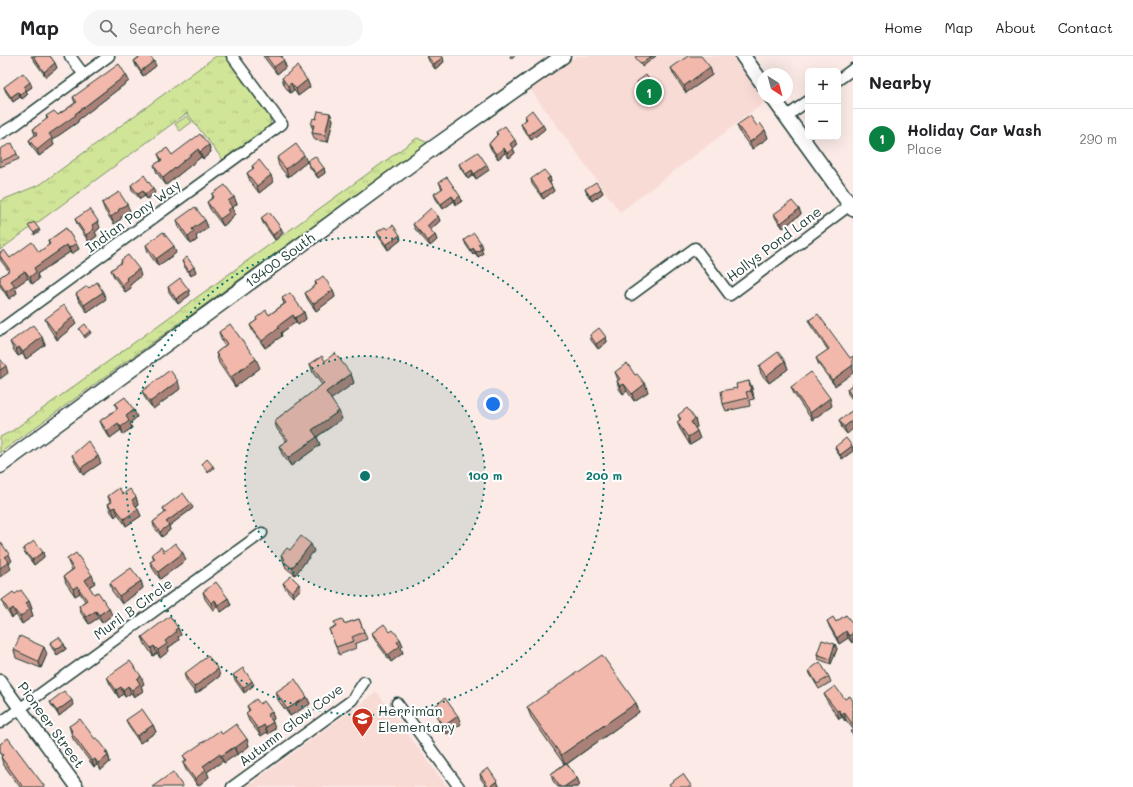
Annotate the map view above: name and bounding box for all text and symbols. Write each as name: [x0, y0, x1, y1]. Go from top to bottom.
search box: [83, 10, 363, 46]
text: Map: [20, 15, 59, 40]
icon: search: [97, 17, 119, 39]
text: Search here: [129, 18, 220, 38]
text: Home: [884, 18, 922, 37]
text: Map: [944, 18, 973, 37]
text: About: [995, 18, 1036, 37]
text: Contact: [1058, 18, 1113, 37]
north arrow: [757, 68, 793, 104]
map controls: [805, 68, 841, 140]
button: +: [805, 68, 841, 104]
text: Nearby: [869, 71, 931, 93]
pin: 1: [636, 77, 662, 107]
button: −: [805, 104, 841, 140]
text: Holiday Car Wash: [907, 120, 1041, 140]
text: 1: [879, 130, 885, 147]
text: 290 m: [1080, 130, 1117, 147]
text: Place: [907, 140, 942, 157]
street label: Indian Pony Way: [82, 175, 184, 256]
street label: Hollys Pond Lane: [722, 202, 825, 286]
street label: 13400 South: [241, 228, 319, 291]
your location: [483, 394, 503, 414]
text: 100 m: [468, 467, 502, 483]
text: 200 m: [586, 467, 622, 483]
centre of rings: [358, 469, 372, 483]
street label: Muril B Circle: [89, 574, 176, 644]
street label: Pioneer Street: [14, 678, 89, 772]
street label: Autumn Glow Cove: [234, 679, 347, 770]
place label: Herriman Elementary: [378, 701, 455, 736]
school or university icon: Herriman Elementary: [349, 706, 375, 739]

